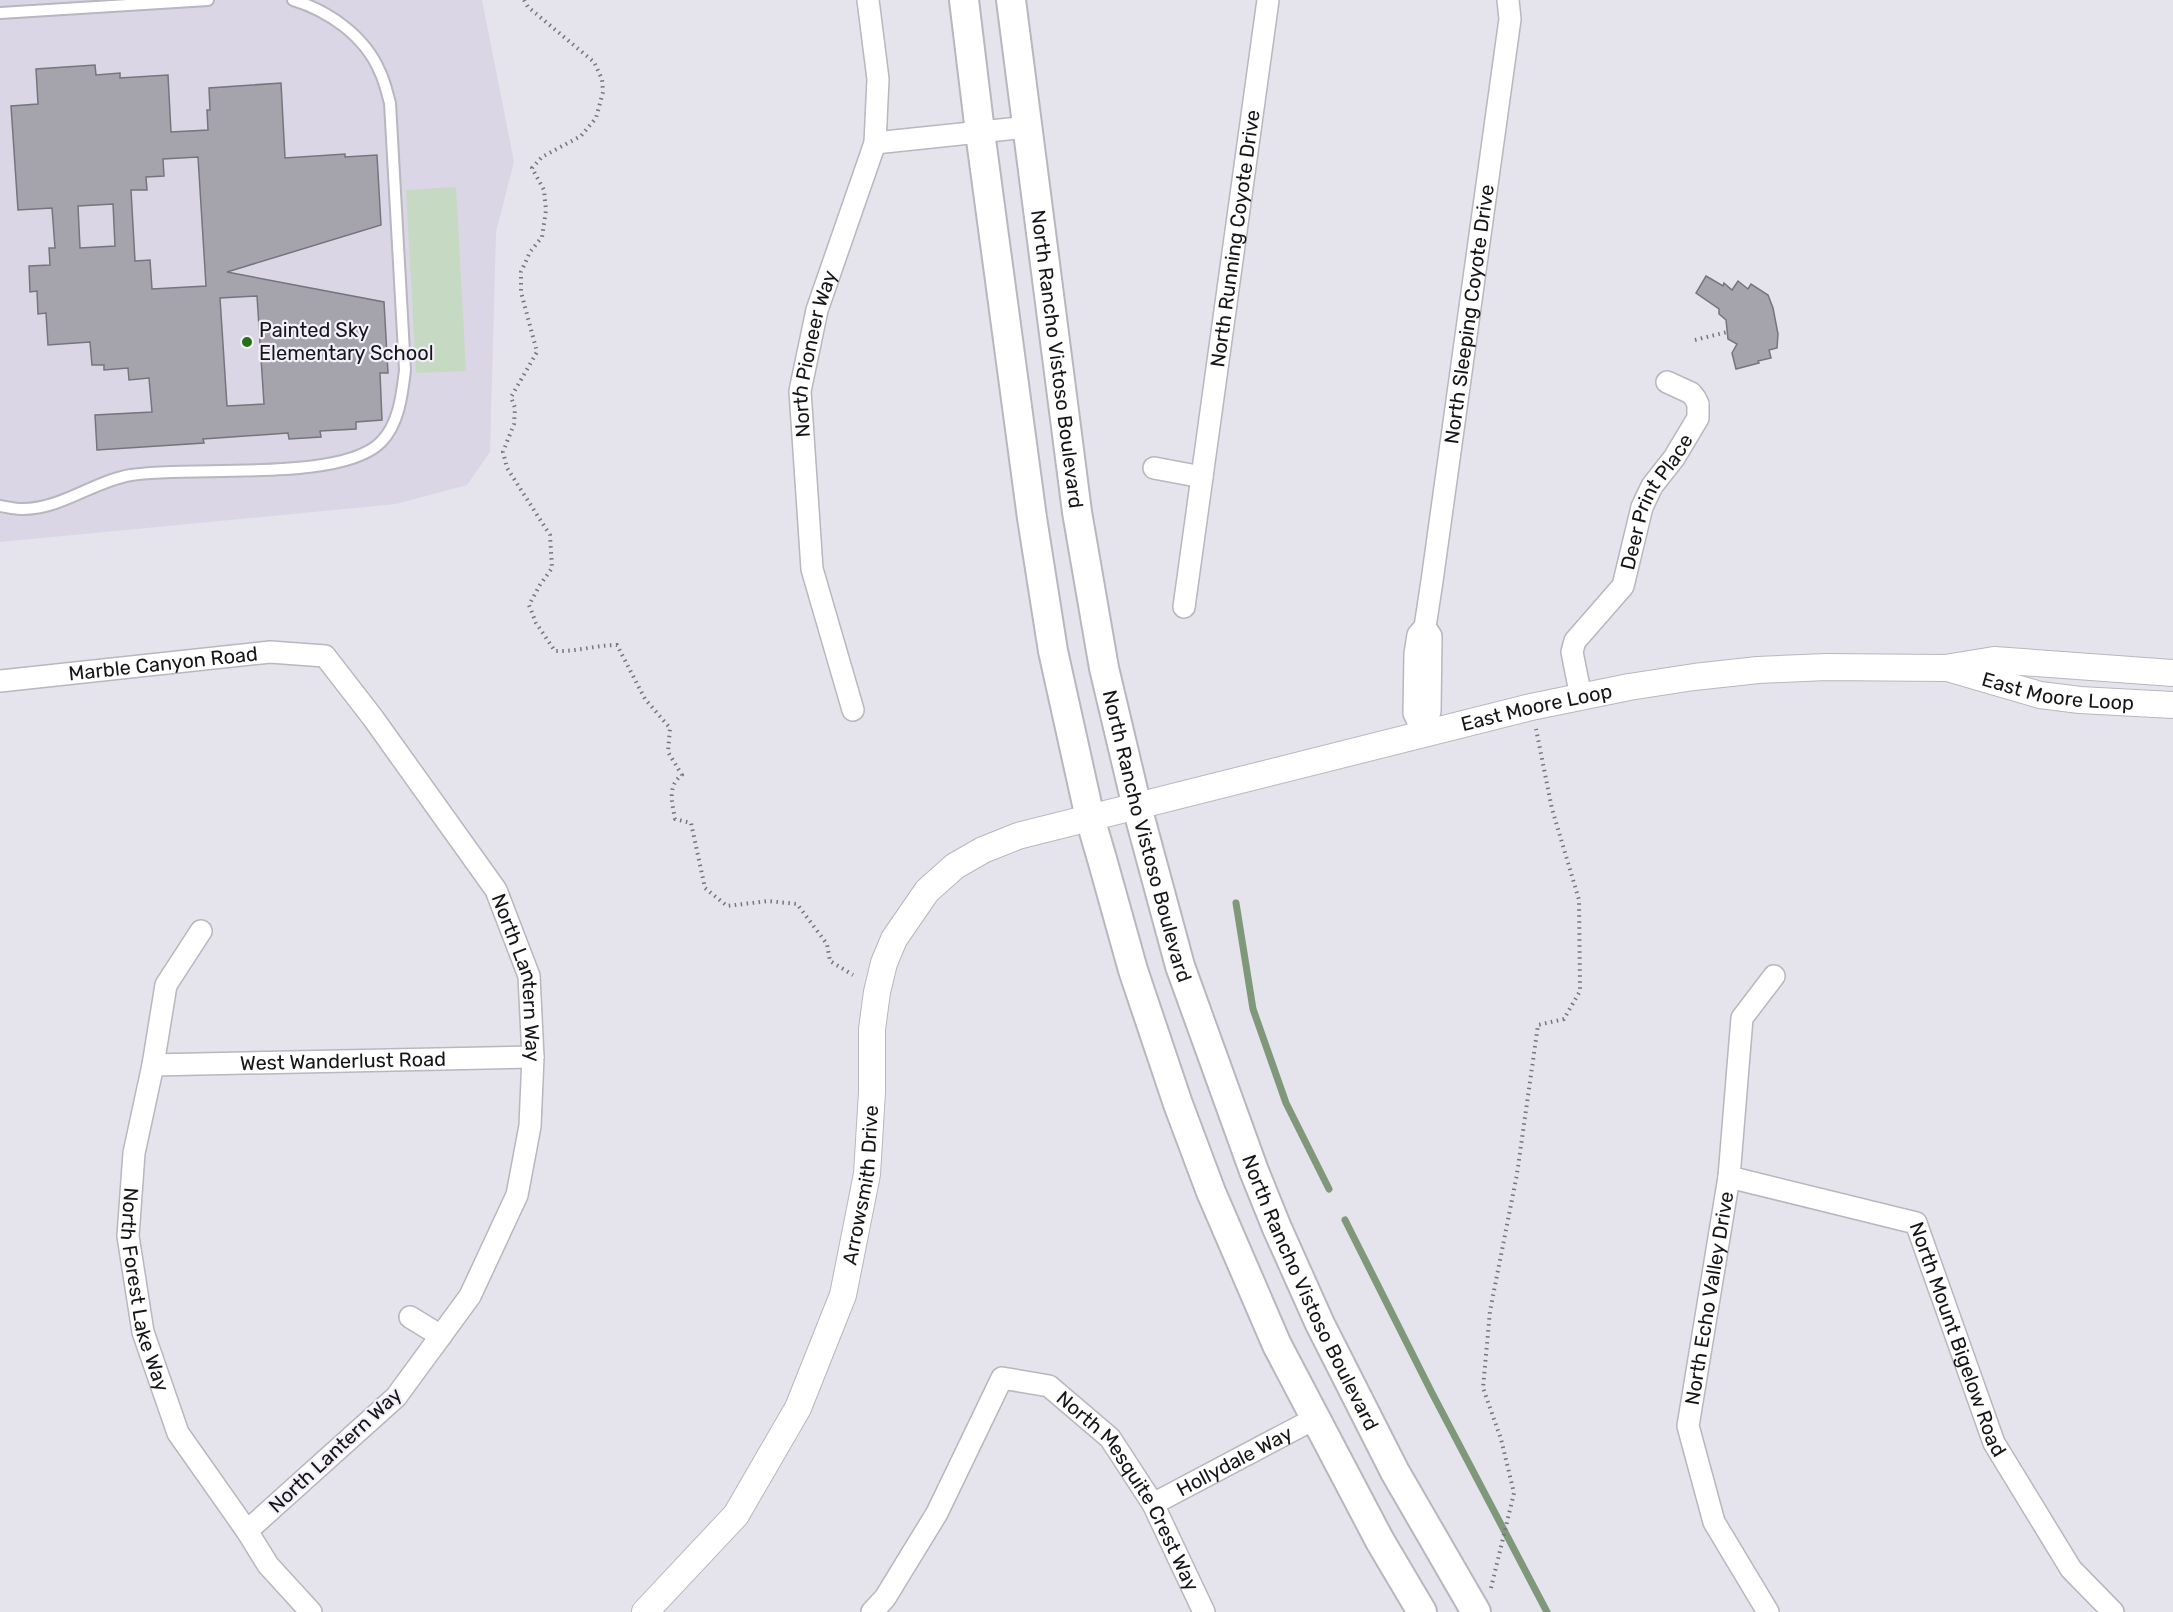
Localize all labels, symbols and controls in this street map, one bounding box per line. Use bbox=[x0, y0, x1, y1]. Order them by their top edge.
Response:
street label: North Running Coyote Drive bbox=[1205, 108, 1265, 369]
street label: North Sleeping Coyote Drive bbox=[1439, 183, 1499, 446]
street label: North Rancho Vistoso Boulevard bbox=[1026, 208, 1088, 510]
street label: North Pioneer Way bbox=[787, 267, 842, 438]
place label: Painted Sky Elementary School bbox=[259, 318, 434, 365]
marker: Painted Sky Elementary School bbox=[240, 335, 254, 349]
street label: Deer Print Place bbox=[1615, 429, 1698, 572]
street label: Marble Canyon Road bbox=[67, 641, 259, 686]
street label: East Moore Loop bbox=[1979, 667, 2135, 715]
street label: East Moore Loop bbox=[1458, 679, 1614, 736]
street label: North Rancho Vistoso Boulevard bbox=[1098, 688, 1197, 985]
street label: North Lantern Way bbox=[487, 890, 545, 1062]
street label: West Wanderlust Road bbox=[240, 1047, 446, 1075]
street label: Arrowsmith Drive bbox=[837, 1104, 883, 1267]
street label: North Rancho Vistoso Boulevard bbox=[1237, 1151, 1384, 1434]
street label: North Forest Lake Way bbox=[116, 1187, 175, 1395]
street label: North Echo Valley Drive bbox=[1680, 1190, 1738, 1407]
street label: North Mount Bigelow Road bbox=[1905, 1219, 2011, 1461]
street label: North Lantern Way bbox=[264, 1382, 406, 1518]
street label: North Mesquite Crest Way bbox=[1052, 1386, 1204, 1595]
street label: Hollydale Way bbox=[1172, 1421, 1296, 1501]

